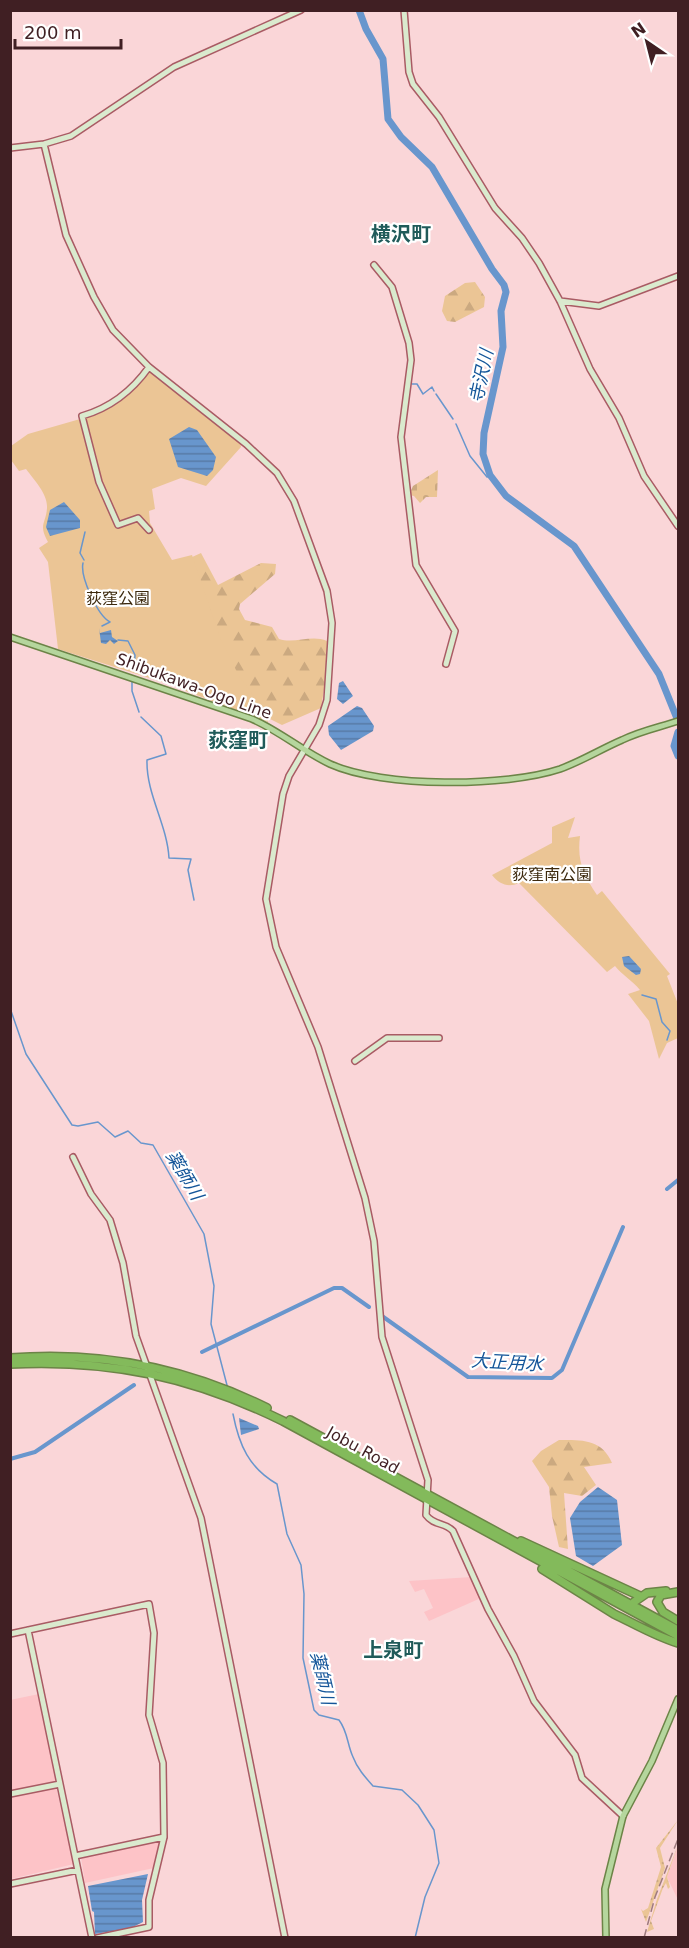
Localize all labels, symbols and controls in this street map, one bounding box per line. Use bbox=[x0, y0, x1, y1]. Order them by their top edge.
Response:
scale bar bbox=[15, 12, 122, 50]
north arrow bbox=[617, 12, 677, 72]
text: N bbox=[628, 19, 650, 42]
text: 200 m bbox=[24, 22, 82, 43]
district label: 横沢町 bbox=[371, 222, 431, 246]
water label: 寺沢川 bbox=[465, 345, 497, 405]
park label: 荻窪公園 bbox=[86, 589, 150, 608]
street label: Shibukawa-Ogo Line bbox=[114, 649, 274, 723]
district label: 荻窪町 bbox=[208, 728, 268, 752]
park label: 荻窪南公園 bbox=[512, 865, 592, 884]
water label: 薬師川 bbox=[162, 1146, 209, 1205]
water label: 大正用水 bbox=[470, 1350, 545, 1374]
street label: Jobu Road bbox=[323, 1422, 403, 1478]
district label: 上泉町 bbox=[363, 1638, 423, 1662]
water label: 薬師川 bbox=[307, 1649, 340, 1709]

